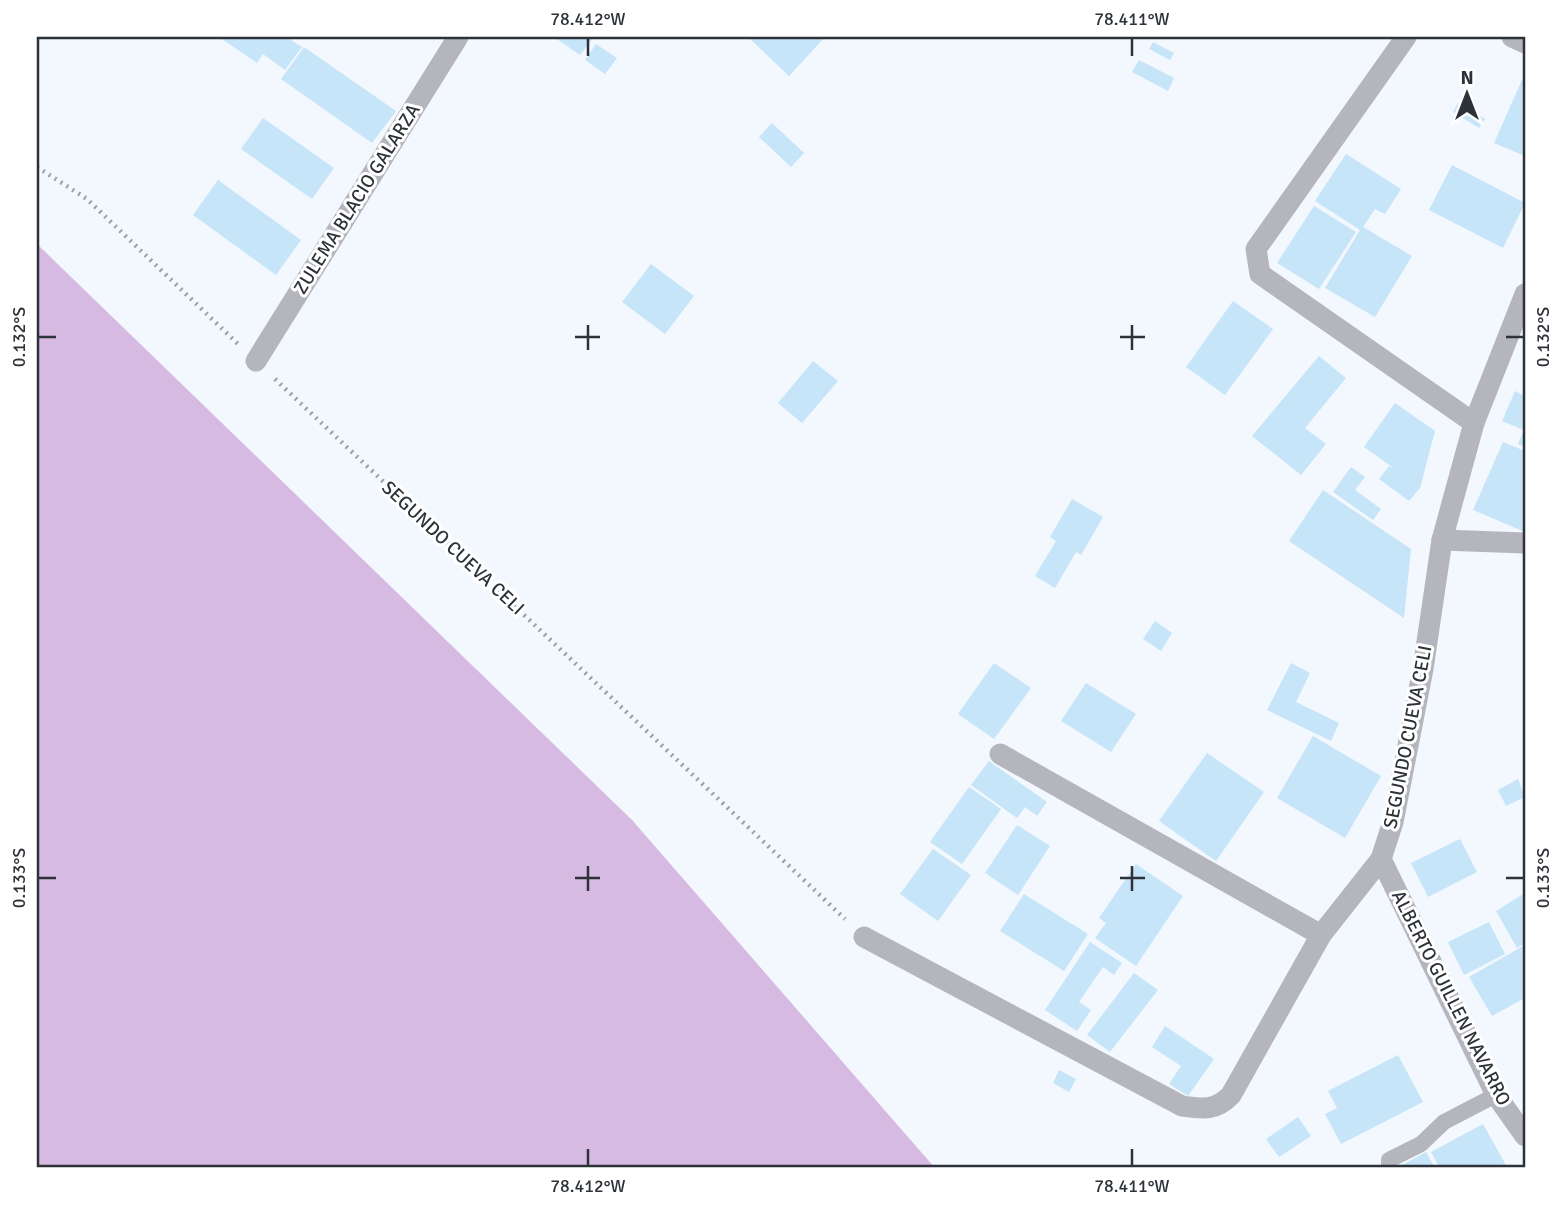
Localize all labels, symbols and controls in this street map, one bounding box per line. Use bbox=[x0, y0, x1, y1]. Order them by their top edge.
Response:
text: 78.412°W bbox=[550, 8, 626, 30]
text: 78.411°W bbox=[1094, 8, 1170, 30]
north arrow bbox=[1432, 60, 1502, 130]
text: N bbox=[1460, 66, 1474, 90]
street label: ZULEMA BLACIO GALARZA bbox=[288, 99, 426, 299]
text: 0.132°S bbox=[8, 307, 30, 367]
text: 0.132°S bbox=[1532, 307, 1554, 367]
street label: SEGUNDO CUEVA CELI bbox=[377, 476, 529, 620]
street label: SEGUNDO CUEVA CELI bbox=[1378, 643, 1438, 831]
text: 0.133°S bbox=[8, 848, 30, 908]
text: 0.133°S bbox=[1532, 848, 1554, 908]
street label: ALBERTO GUILLEN NAVARRO bbox=[1386, 886, 1516, 1110]
text: 78.412°W bbox=[550, 1175, 626, 1197]
text: 78.411°W bbox=[1094, 1175, 1170, 1197]

